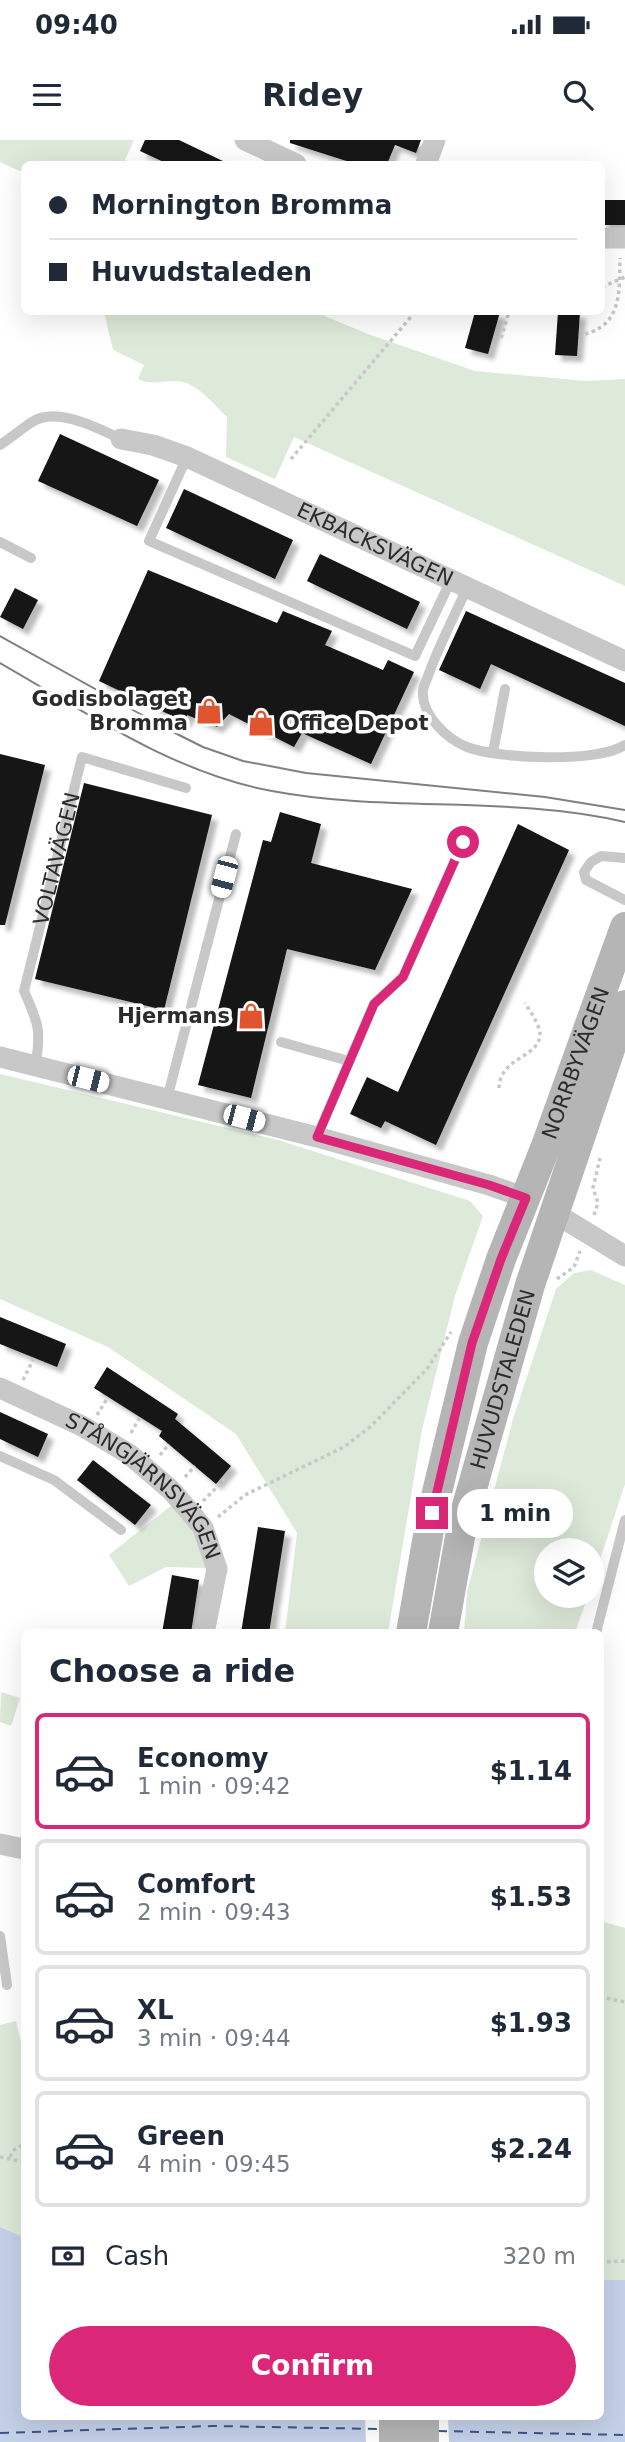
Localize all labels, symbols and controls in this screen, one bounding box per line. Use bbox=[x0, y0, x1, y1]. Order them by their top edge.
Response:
text: 09:40 bbox=[35, 10, 118, 40]
icon: menu bbox=[28, 76, 66, 114]
text: Ridey bbox=[262, 76, 363, 114]
icon: search bbox=[559, 76, 597, 114]
text: Mornington Bromma bbox=[91, 190, 392, 220]
text: Huvudstaleden bbox=[91, 257, 312, 287]
street label: EKBACKSVÄGEN bbox=[293, 498, 457, 591]
place label: Godisbolaget Bromma bbox=[31, 687, 188, 735]
shop icon: Godisbolaget Bromma bbox=[194, 696, 224, 726]
shop icon: Office Depot bbox=[246, 708, 276, 738]
place label: Office Depot bbox=[282, 711, 428, 735]
street label: VOLTAVÄGEN bbox=[29, 790, 85, 928]
route start bbox=[447, 826, 479, 858]
car bbox=[209, 854, 240, 900]
street label: NORRBYVÄGEN bbox=[537, 984, 614, 1142]
shop icon: Hjermans bbox=[236, 1001, 266, 1031]
place label: Hjermans bbox=[117, 1004, 230, 1028]
car bbox=[66, 1064, 111, 1094]
car bbox=[221, 1102, 268, 1134]
street label: HUVUDSTALEDEN bbox=[466, 1287, 540, 1472]
street label: STÅNGJÄRNSVÄGEN bbox=[62, 1408, 225, 1562]
callout: 1 min bbox=[457, 1488, 572, 1538]
route end bbox=[416, 1497, 448, 1529]
text: 1 min bbox=[479, 1500, 551, 1526]
map controls bbox=[534, 1538, 604, 1608]
button: layers bbox=[534, 1538, 604, 1608]
text: Choose a ride bbox=[49, 1652, 295, 1690]
icon: car bbox=[53, 1740, 116, 1803]
text: Economy bbox=[137, 1743, 268, 1773]
text: $1.14 bbox=[490, 1756, 572, 1786]
text: 1 min · 09:42 bbox=[137, 1773, 291, 1799]
icon: car bbox=[53, 1866, 116, 1929]
text: Comfort bbox=[137, 1869, 255, 1899]
text: $1.53 bbox=[490, 1882, 572, 1912]
text: 2 min · 09:43 bbox=[137, 1899, 291, 1925]
icon: car bbox=[53, 1992, 116, 2055]
text: XL bbox=[137, 1995, 174, 2025]
text: $1.93 bbox=[490, 2008, 572, 2038]
text: 3 min · 09:44 bbox=[137, 2025, 291, 2051]
icon: car bbox=[53, 2118, 116, 2181]
text: Green bbox=[137, 2121, 225, 2151]
text: $2.24 bbox=[490, 2134, 572, 2164]
text: 4 min · 09:45 bbox=[137, 2151, 291, 2177]
icon: cash bbox=[49, 2237, 87, 2275]
text: Cash bbox=[105, 2241, 169, 2271]
text: 320 m bbox=[502, 2243, 576, 2269]
button: Confirm bbox=[49, 2326, 576, 2406]

